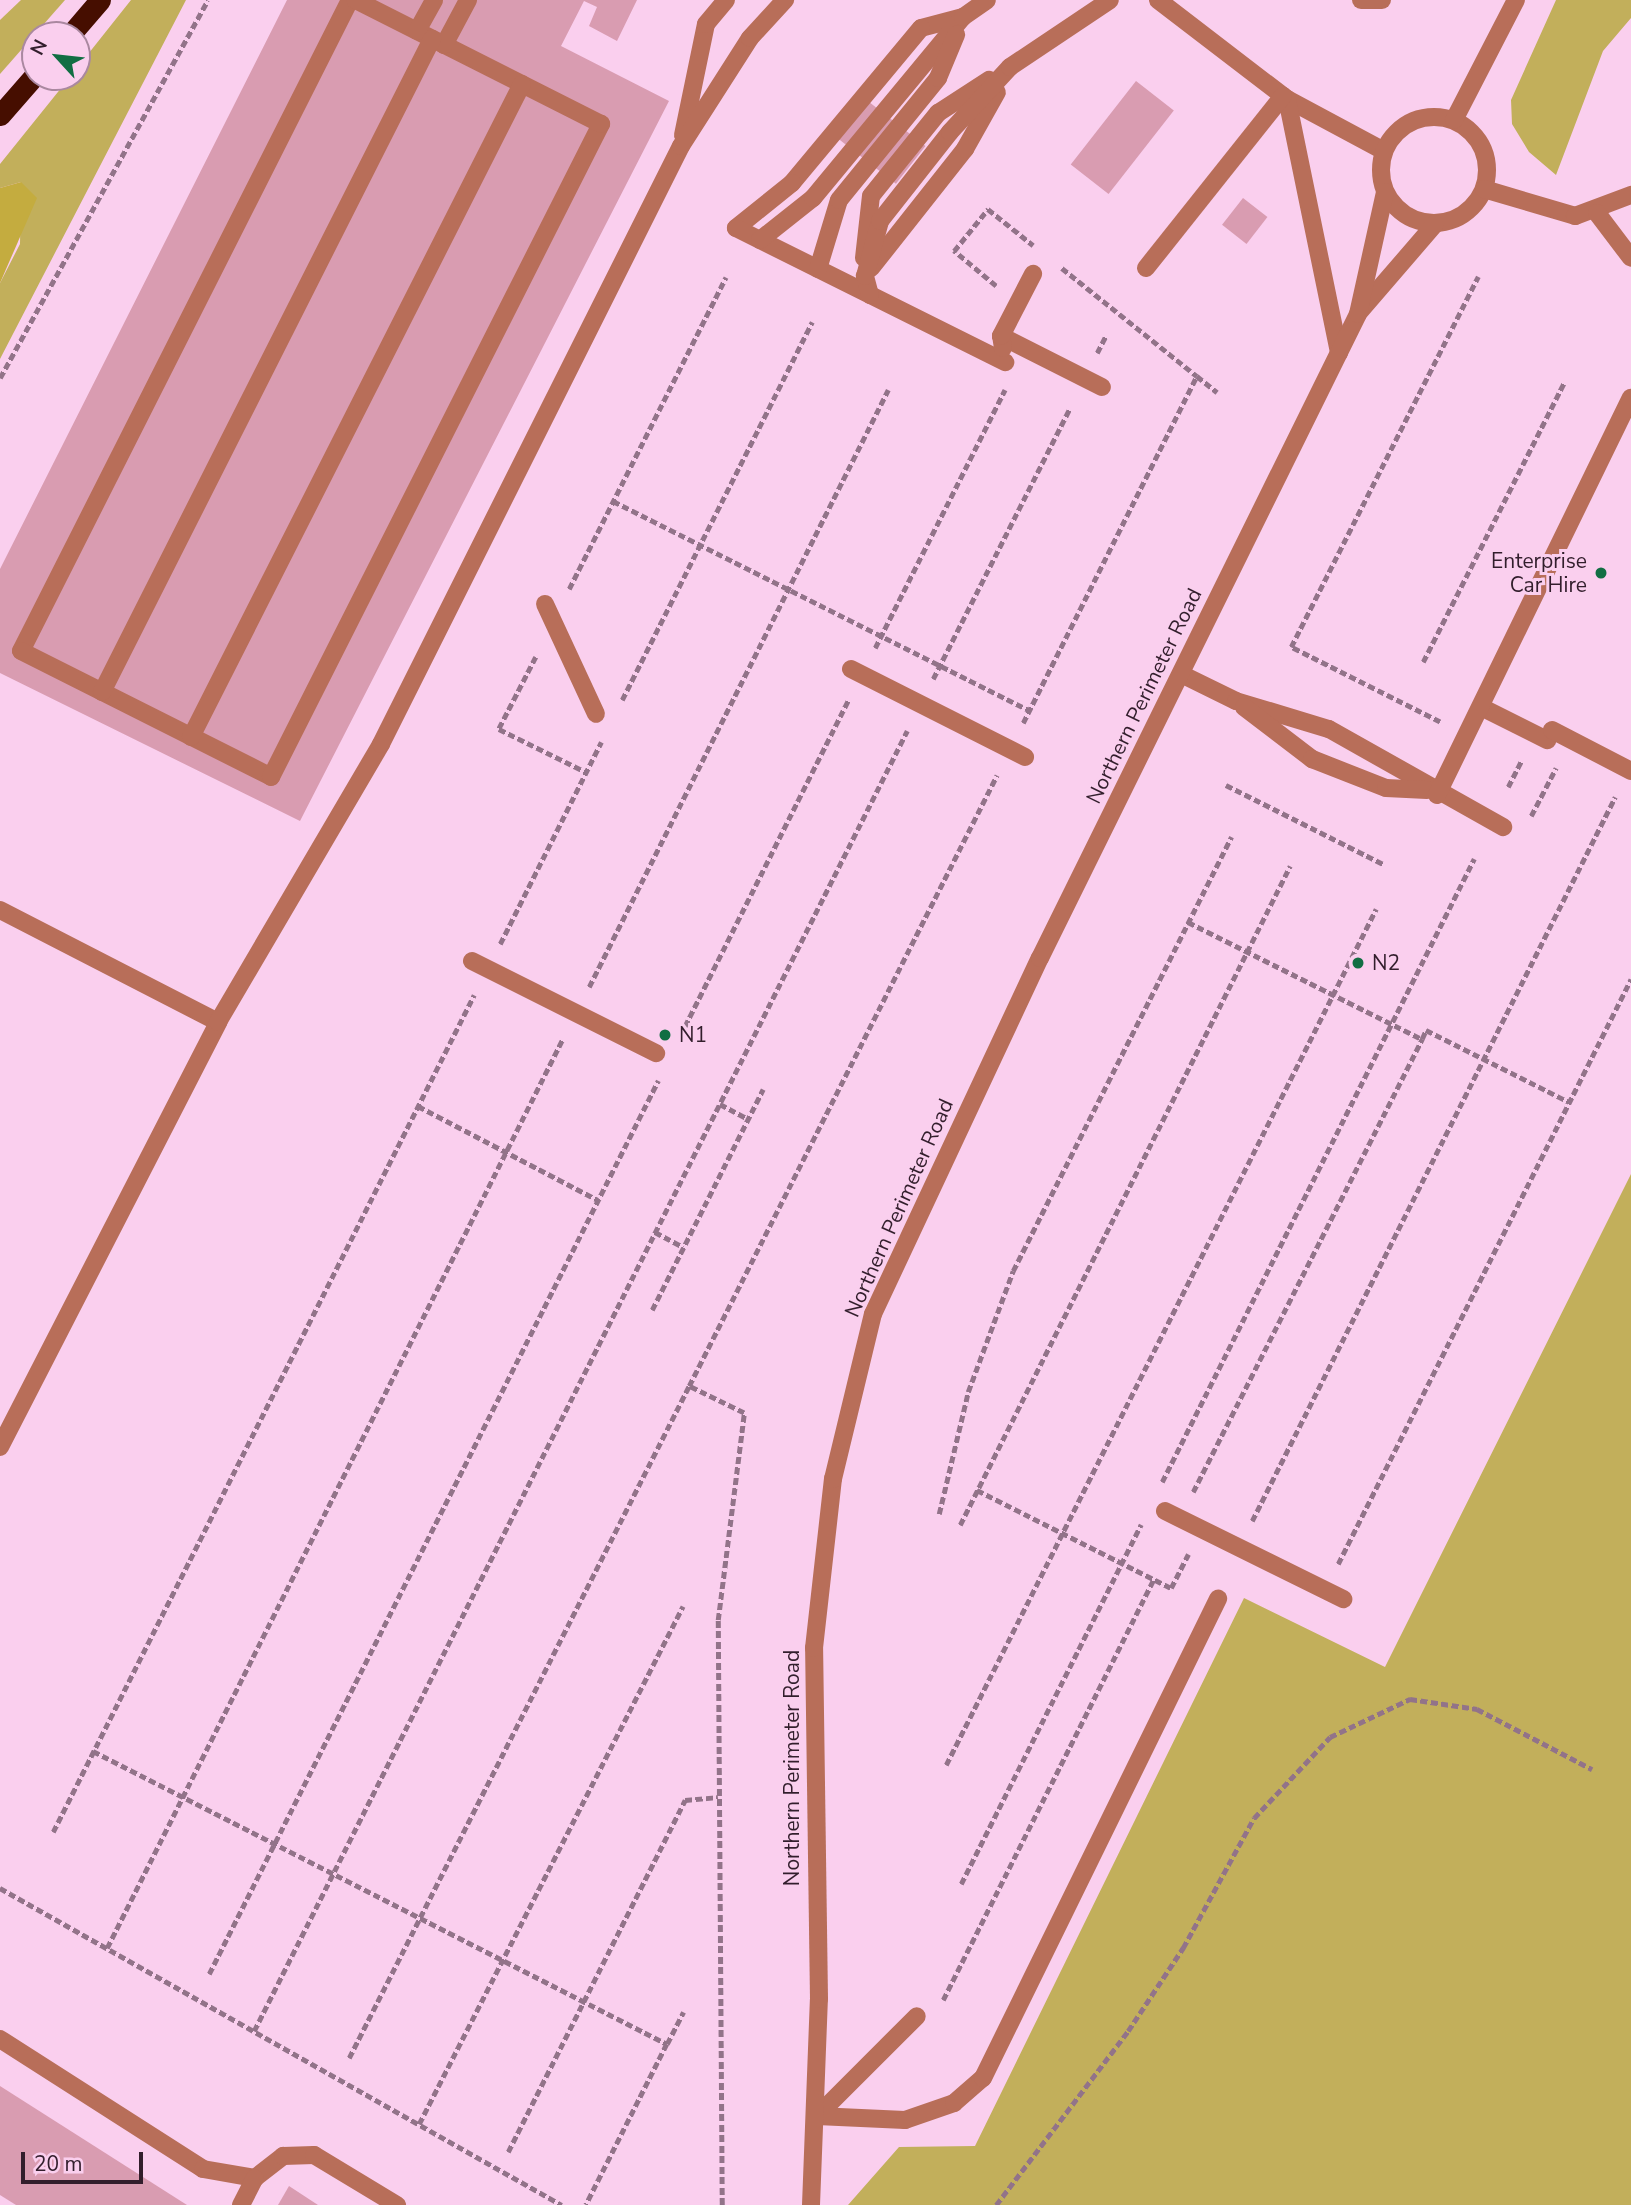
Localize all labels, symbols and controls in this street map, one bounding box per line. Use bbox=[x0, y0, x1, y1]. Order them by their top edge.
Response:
north arrow bbox=[21, 21, 91, 91]
text: N bbox=[24, 35, 54, 60]
place label: Enterprise Car Hire bbox=[1491, 548, 1587, 598]
marker: Enterprise Car Hire bbox=[1593, 565, 1609, 581]
street label: Northern Perimeter Road bbox=[1081, 584, 1207, 808]
place label: N2 bbox=[1372, 950, 1400, 976]
marker: N2 bbox=[1350, 955, 1366, 971]
place label: N1 bbox=[679, 1022, 707, 1048]
marker: N1 bbox=[657, 1027, 673, 1043]
street label: Northern Perimeter Road bbox=[839, 1095, 959, 1321]
street label: Northern Perimeter Road bbox=[779, 1650, 805, 1886]
scale bar bbox=[24, 2138, 147, 2182]
text: 20 m bbox=[34, 2150, 83, 2178]

